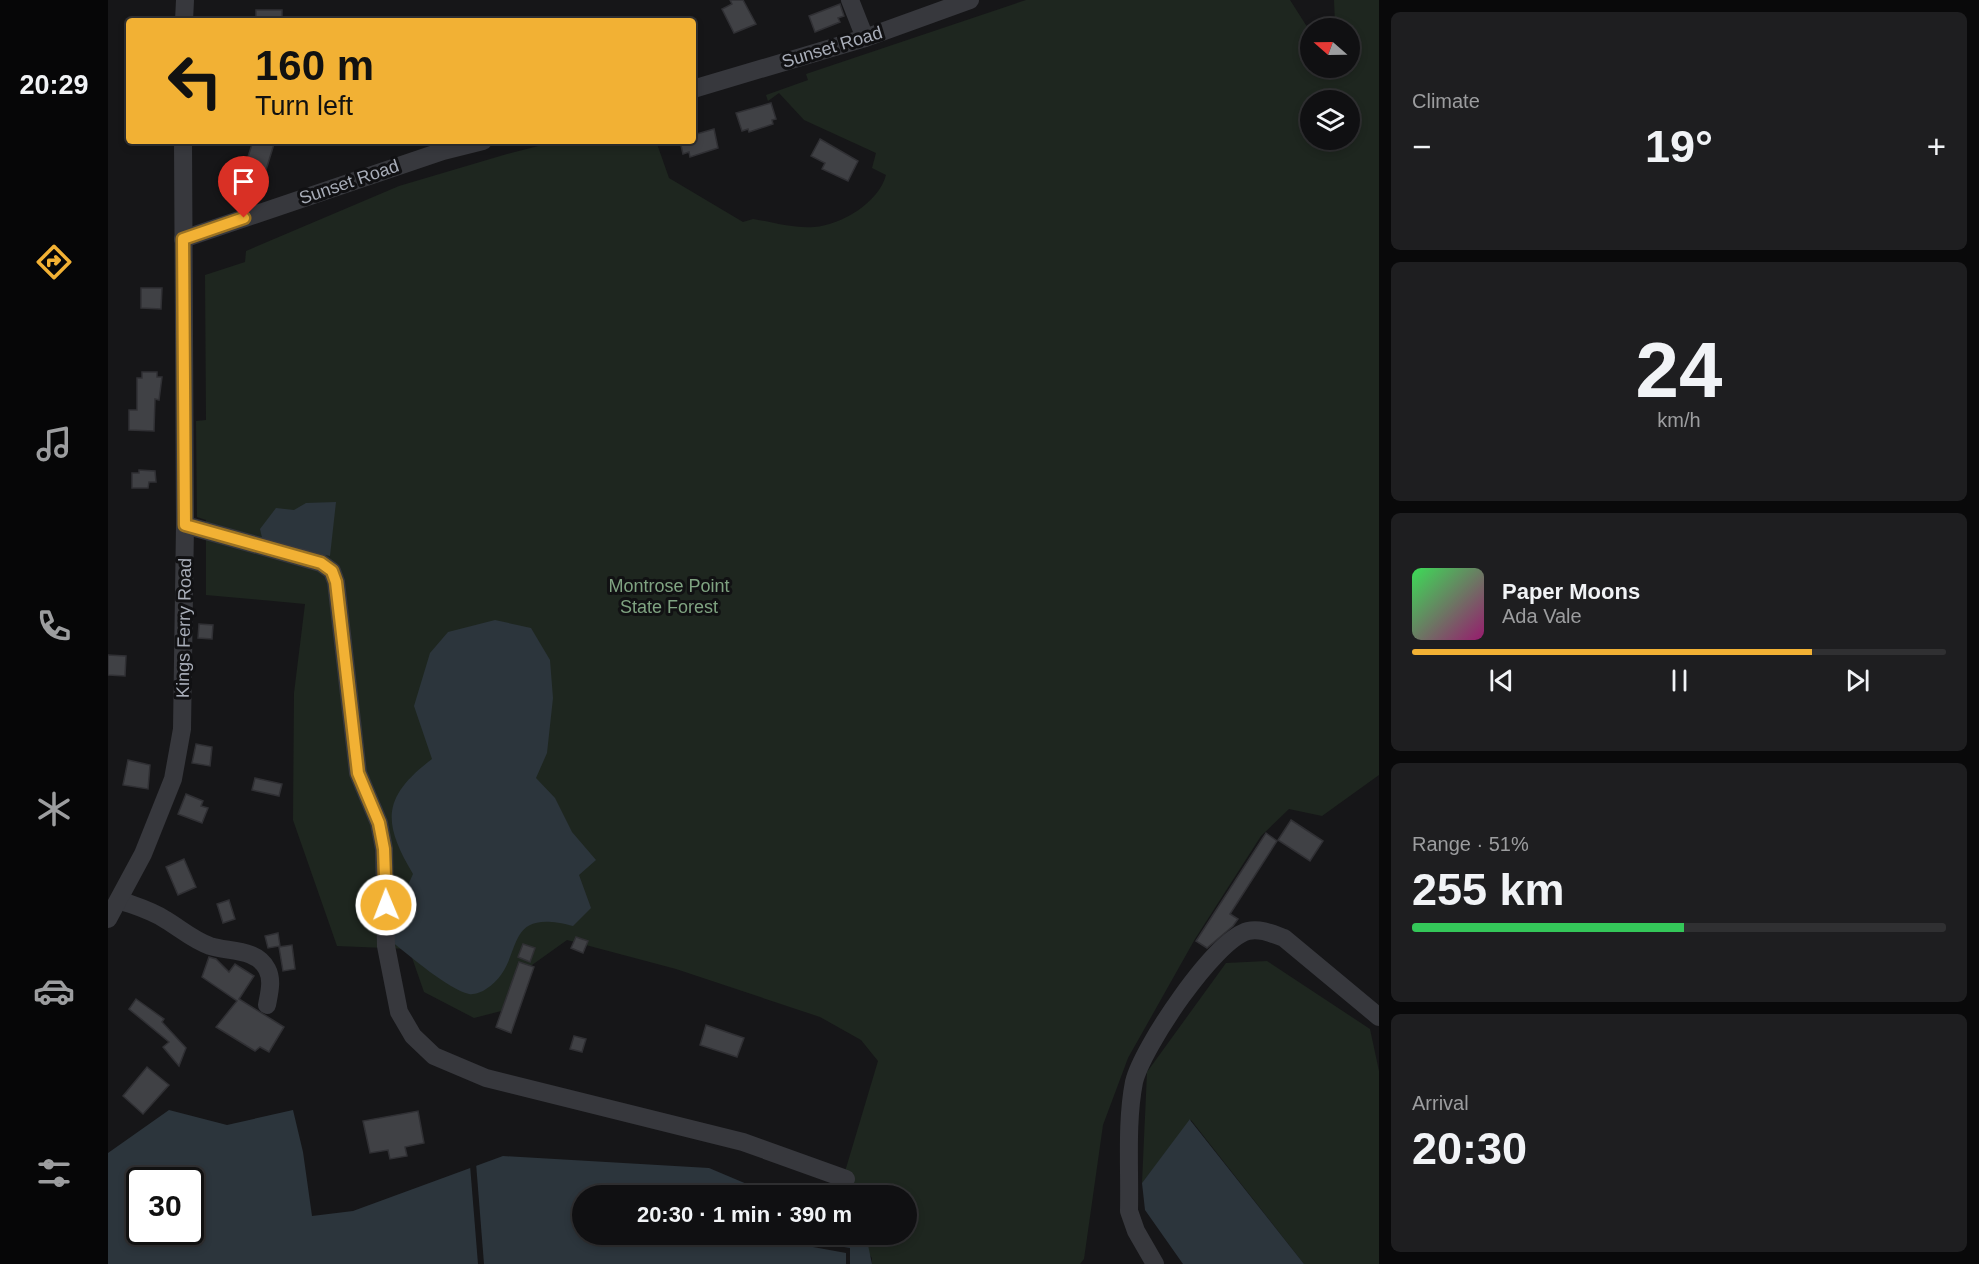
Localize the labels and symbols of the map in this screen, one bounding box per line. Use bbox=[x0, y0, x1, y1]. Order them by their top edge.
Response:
north arrow bbox=[1300, 18, 1360, 78]
street label: Sunset Road bbox=[779, 22, 885, 72]
pin bbox=[218, 156, 269, 218]
street label: Sunset Road bbox=[297, 156, 401, 208]
street label: Kings Ferry Road bbox=[173, 558, 195, 698]
park label: Montrose Point State Forest bbox=[608, 576, 730, 617]
position arrow bbox=[354, 873, 418, 937]
speed limit sign: 30 bbox=[126, 1167, 204, 1245]

